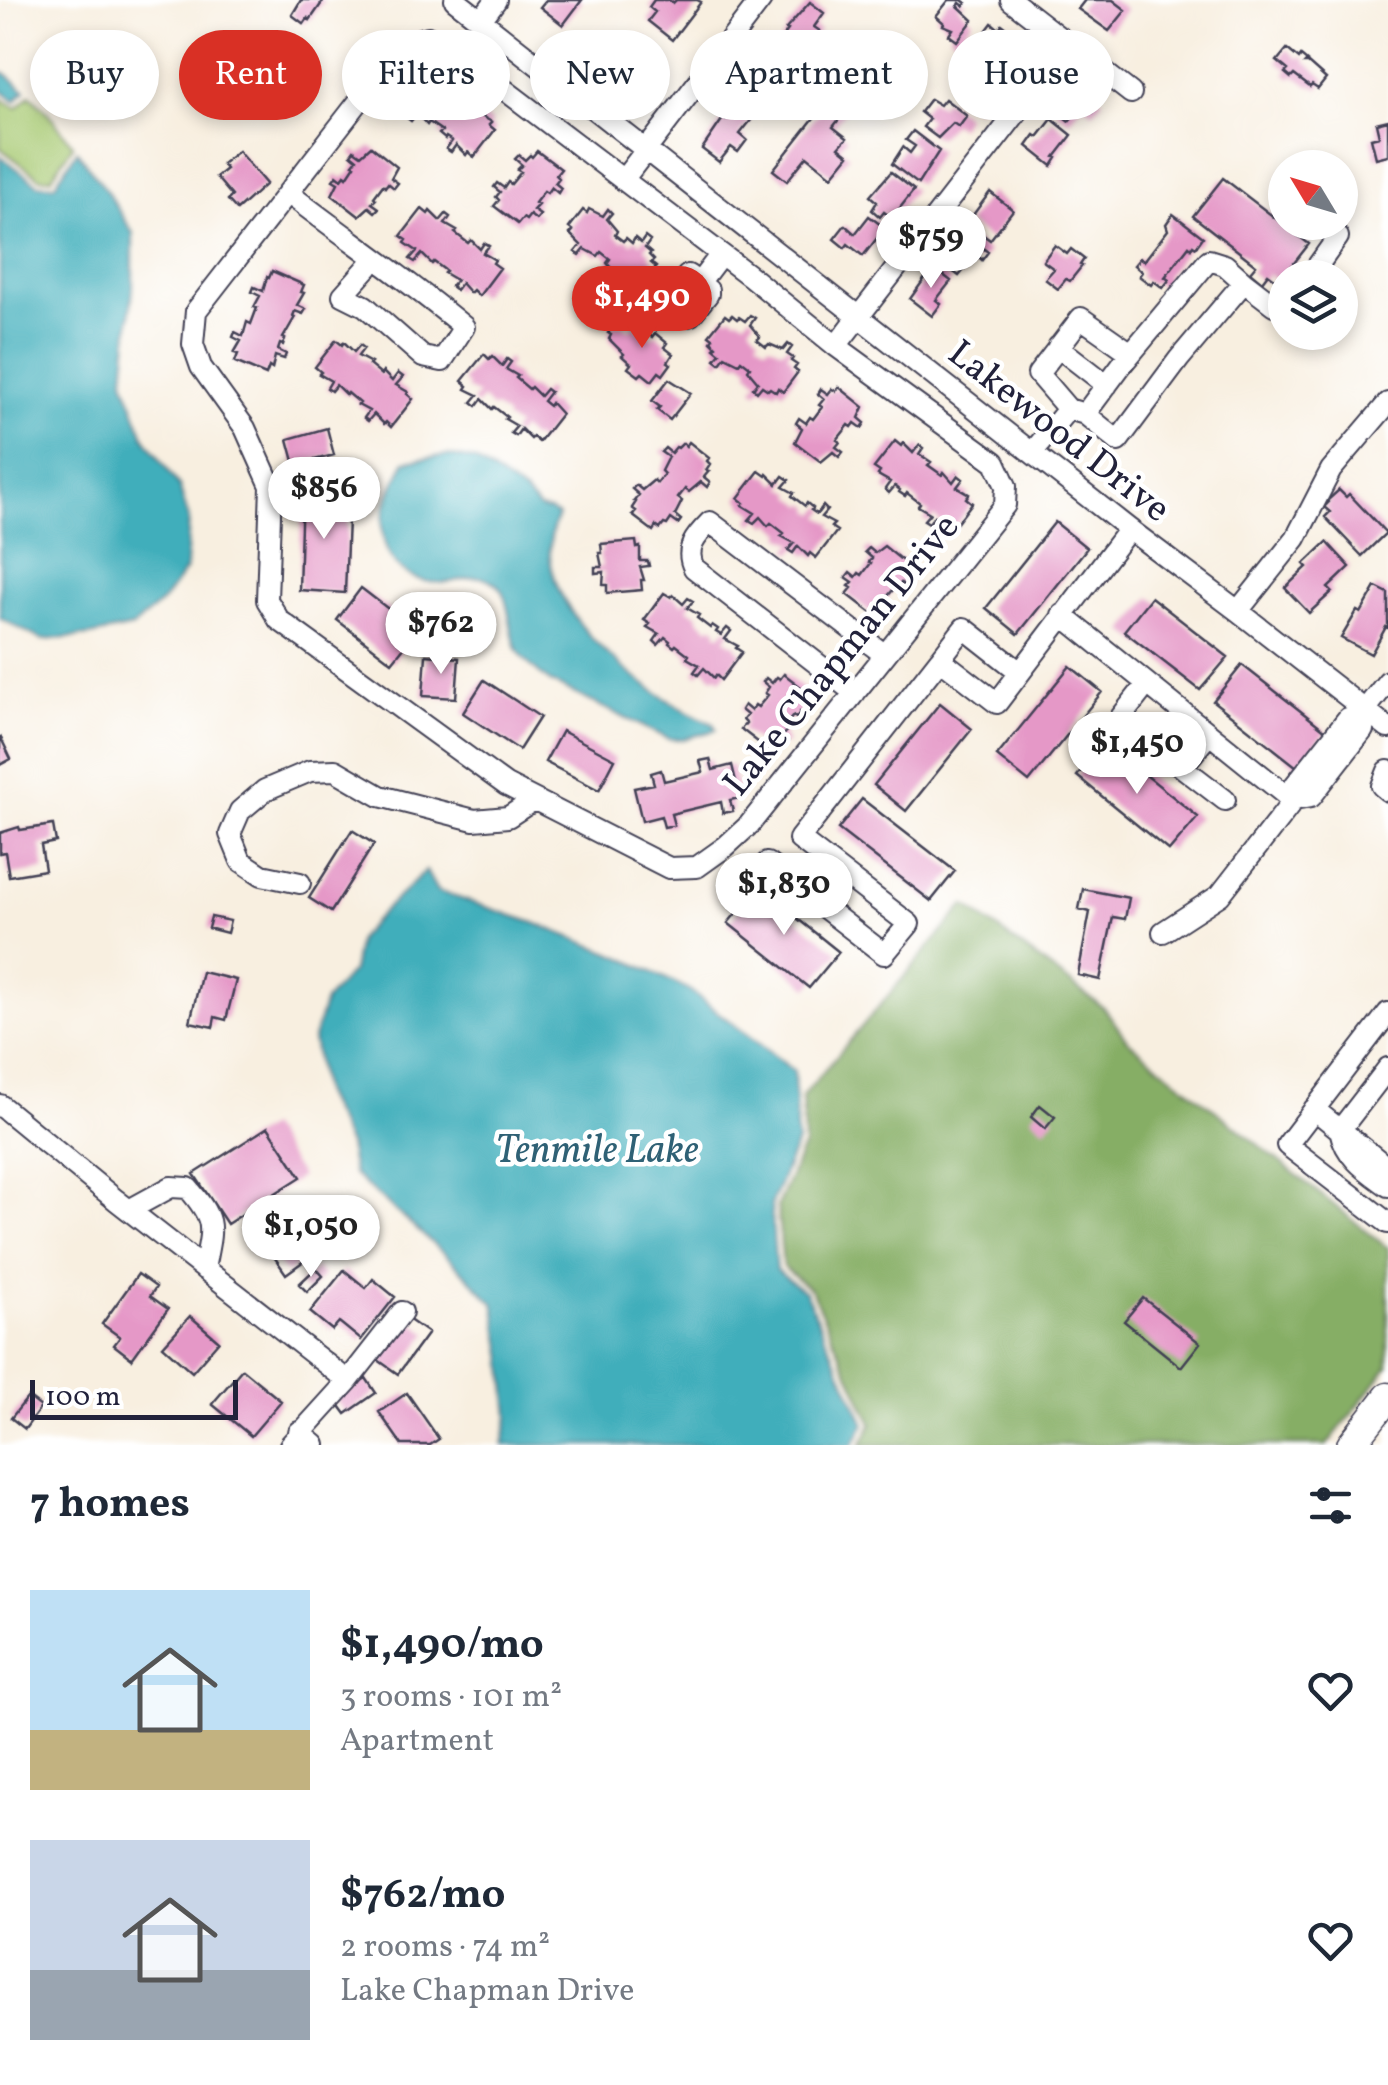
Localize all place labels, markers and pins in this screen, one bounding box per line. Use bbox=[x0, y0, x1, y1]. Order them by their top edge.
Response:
pin: $759 bbox=[872, 206, 990, 291]
pin: $1,490 bbox=[561, 266, 723, 351]
pin: $856 bbox=[265, 457, 383, 542]
pin: $762 bbox=[382, 592, 500, 677]
pin: $1,450 bbox=[1056, 712, 1218, 797]
pin: $1,830 bbox=[703, 853, 865, 938]
pin: $1,050 bbox=[230, 1195, 392, 1280]

